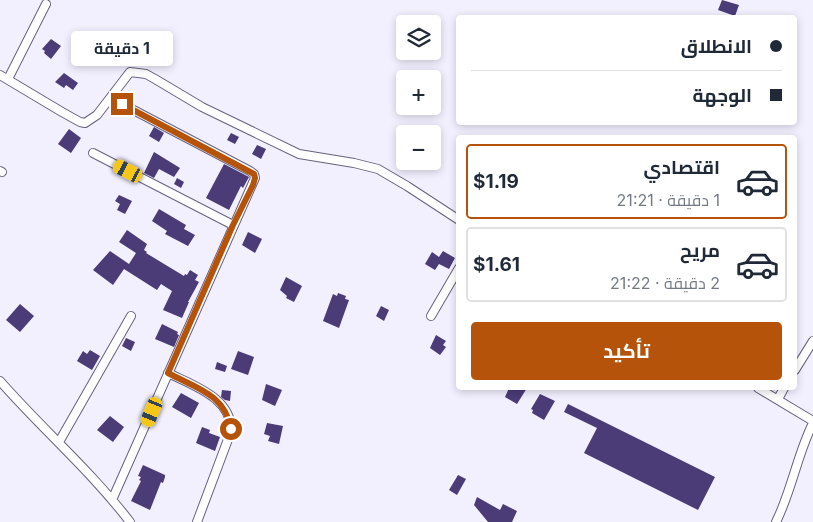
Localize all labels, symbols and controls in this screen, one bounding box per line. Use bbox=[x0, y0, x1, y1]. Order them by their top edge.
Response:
map controls bbox=[396, 15, 441, 170]
button: layers bbox=[396, 15, 441, 60]
callout: 1 دقيقة bbox=[71, 32, 173, 66]
text: الانطلاق bbox=[681, 35, 752, 58]
text: 1 دقيقة bbox=[94, 38, 150, 58]
button: + bbox=[396, 70, 441, 115]
text: الوجهة bbox=[692, 84, 752, 107]
route end bbox=[111, 93, 133, 115]
button: − bbox=[396, 125, 441, 170]
text: اقتصادي bbox=[644, 156, 720, 179]
car bbox=[111, 158, 144, 184]
icon: car bbox=[735, 159, 780, 204]
text: $1.19 bbox=[473, 170, 519, 193]
text: 1 دقيقة · 21:21 bbox=[617, 190, 720, 210]
text: مريح bbox=[680, 239, 720, 262]
icon: car bbox=[735, 242, 780, 287]
text: $1.61 bbox=[473, 253, 520, 276]
text: 2 دقيقة · 21:22 bbox=[610, 273, 720, 293]
button: تأكيد bbox=[471, 322, 782, 380]
car bbox=[139, 395, 164, 429]
route start bbox=[220, 418, 242, 440]

